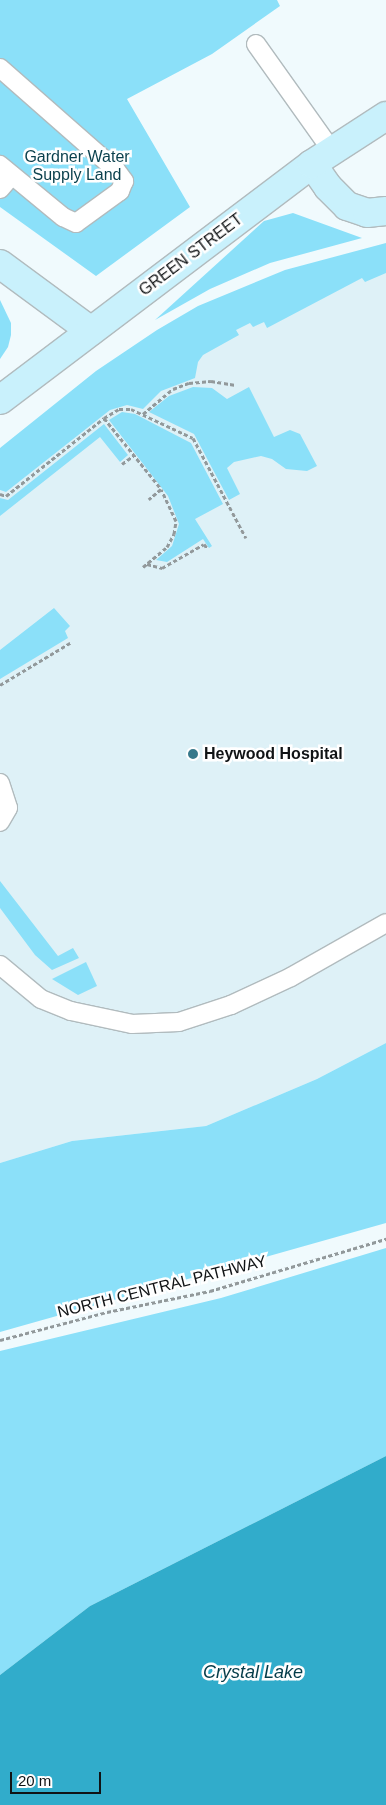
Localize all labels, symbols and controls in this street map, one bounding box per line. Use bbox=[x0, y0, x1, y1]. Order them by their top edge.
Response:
park label: Gardner Water Supply Land bbox=[24, 147, 130, 185]
street label: GREEN STREET bbox=[136, 210, 246, 300]
place label: Heywood Hospital bbox=[204, 744, 343, 764]
marker: Heywood Hospital bbox=[186, 747, 200, 761]
street label: NORTH CENTRAL PATHWAY bbox=[55, 1252, 269, 1322]
water label: Crystal Lake bbox=[203, 1661, 303, 1683]
scale bar bbox=[12, 1762, 104, 1794]
text: 20 m bbox=[18, 1772, 51, 1789]

